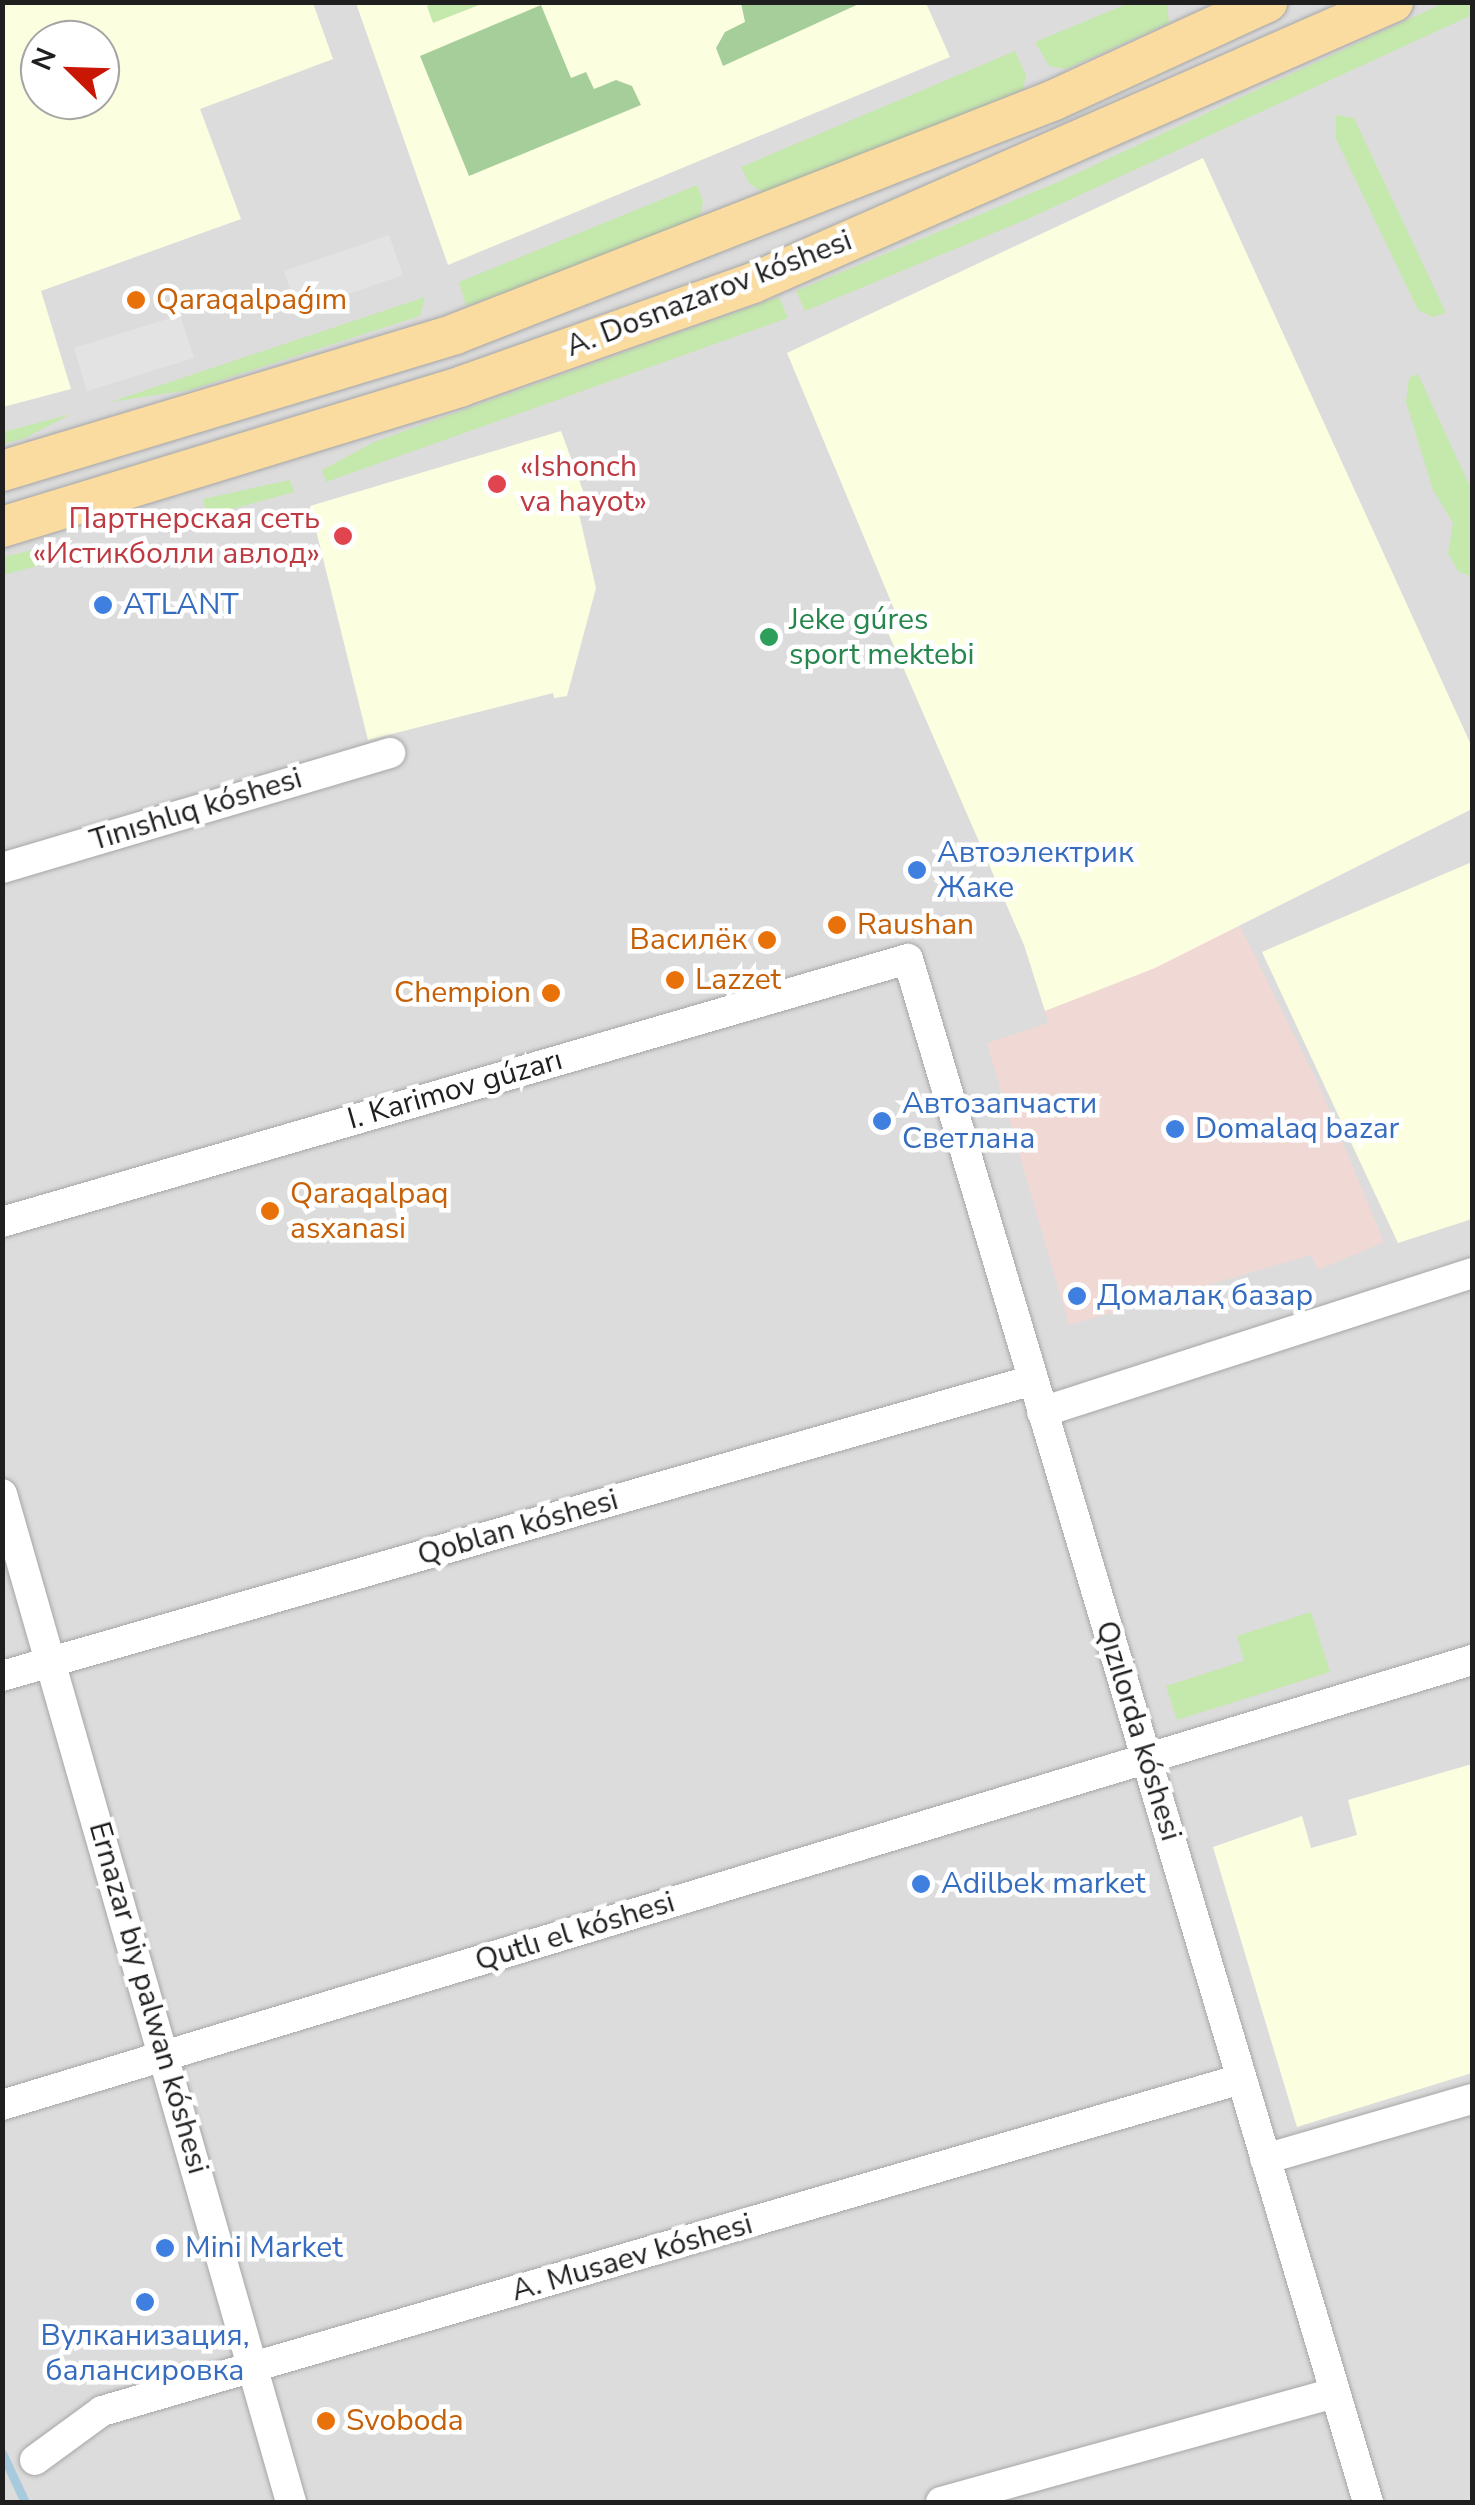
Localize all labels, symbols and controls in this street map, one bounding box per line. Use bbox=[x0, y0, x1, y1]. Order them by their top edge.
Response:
north arrow bbox=[20, 20, 120, 120]
text: N bbox=[23, 42, 66, 76]
street label: A. Dosnazarov kóshesi bbox=[561, 223, 857, 365]
place label: Qaraqalpaǵım bbox=[156, 282, 347, 318]
marker: Qaraqalpaǵım bbox=[125, 289, 147, 311]
place label: «Ishonch va hayot» bbox=[520, 449, 647, 520]
marker: «Ishonch va hayot» bbox=[484, 471, 510, 497]
place label: Партнерская сеть «Истикболли авлод» bbox=[33, 501, 320, 572]
marker: Партнерская сеть «Истикболли авлод» bbox=[330, 523, 356, 549]
place label: ATLANT bbox=[123, 587, 238, 623]
marker: ATLANT bbox=[92, 594, 114, 616]
place label: Jeke gúres sport mektebi bbox=[789, 602, 974, 672]
marker: Jeke gúres sport mektebi bbox=[758, 626, 780, 648]
street label: Tınıshlıq kóshesi bbox=[86, 761, 306, 859]
place label: Автоэлектрик Жаке bbox=[937, 835, 1134, 906]
marker: Автоэлектрик Жаке bbox=[906, 859, 928, 881]
place label: Raushan bbox=[857, 907, 974, 943]
marker: Raushan bbox=[826, 914, 848, 936]
place label: Василёк bbox=[630, 922, 747, 958]
marker: Василёк bbox=[756, 929, 778, 951]
place label: Lazzet bbox=[695, 962, 781, 998]
marker: Lazzet bbox=[664, 969, 686, 991]
place label: Chempion bbox=[394, 975, 531, 1011]
marker: Chempion bbox=[540, 982, 562, 1004]
street label: I. Karimov gúzarı bbox=[344, 1042, 566, 1138]
place label: Автозапчасти Светлана bbox=[902, 1086, 1097, 1156]
marker: Автозапчасти Светлана bbox=[871, 1110, 893, 1132]
place label: Domalaq bazar bbox=[1195, 1111, 1399, 1147]
marker: Domalaq bazar bbox=[1164, 1118, 1186, 1140]
place label: Qaraqalpaq asxanasi bbox=[290, 1176, 449, 1246]
marker: Qaraqalpaq asxanasi bbox=[259, 1200, 281, 1222]
place label: Домалақ базар bbox=[1097, 1278, 1313, 1314]
marker: Домалақ базар bbox=[1066, 1285, 1088, 1307]
street label: Qoblan kóshesi bbox=[414, 1482, 622, 1574]
street label: Qızılorda kóshesi bbox=[1087, 1617, 1189, 1845]
street label: Ernazar biy palwan kóshesi bbox=[80, 1818, 216, 2178]
place label: Adilbek market bbox=[941, 1866, 1146, 1902]
marker: Adilbek market bbox=[910, 1873, 932, 1895]
street label: Qutlı el kóshesi bbox=[471, 1885, 679, 1979]
street label: A. Musaev kóshesi bbox=[507, 2206, 757, 2310]
place label: Mini Market bbox=[185, 2230, 343, 2266]
marker: Mini Market bbox=[154, 2237, 176, 2259]
marker: Вулканизация, балансировка bbox=[134, 2291, 156, 2313]
place label: Вулканизация, балансировка bbox=[41, 2318, 249, 2388]
place label: Svoboda bbox=[346, 2403, 464, 2439]
marker: Svoboda bbox=[315, 2410, 337, 2432]

